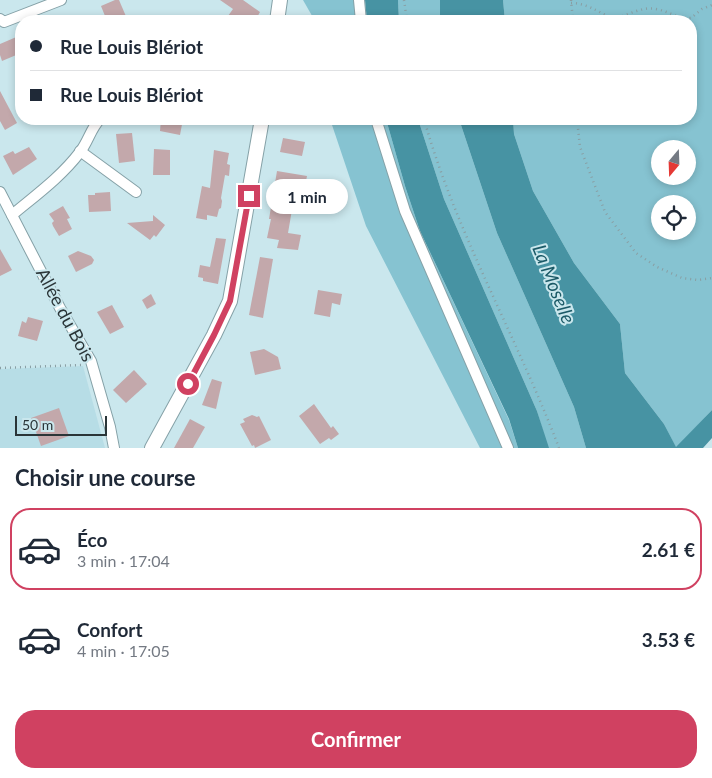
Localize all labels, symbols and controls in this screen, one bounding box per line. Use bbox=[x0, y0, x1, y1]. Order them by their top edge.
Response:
text: Rue Louis Blériot bbox=[60, 35, 203, 58]
text: Rue Louis Blériot bbox=[60, 83, 203, 106]
north arrow bbox=[651, 140, 696, 185]
map controls bbox=[651, 140, 696, 240]
callout: 1 min bbox=[266, 178, 349, 214]
route end bbox=[238, 185, 260, 207]
text: 1 min bbox=[287, 187, 327, 206]
button: locate bbox=[651, 195, 696, 240]
water label: La Moselle bbox=[528, 241, 581, 327]
street label: Allée du Bois bbox=[32, 264, 100, 365]
route start bbox=[177, 373, 199, 395]
scale bar bbox=[15, 413, 108, 436]
text: 50 m bbox=[22, 416, 53, 433]
text: Choisir une course bbox=[15, 464, 196, 491]
icon: car bbox=[17, 527, 62, 572]
text: Éco bbox=[77, 528, 107, 551]
text: 2.61 € bbox=[642, 538, 695, 561]
text: 3 min · 17:04 bbox=[77, 551, 170, 570]
icon: car bbox=[17, 617, 62, 662]
text: Confort bbox=[77, 618, 142, 641]
text: 3.53 € bbox=[642, 628, 695, 651]
text: 4 min · 17:05 bbox=[77, 641, 170, 660]
button: Confirmer bbox=[15, 710, 697, 768]

